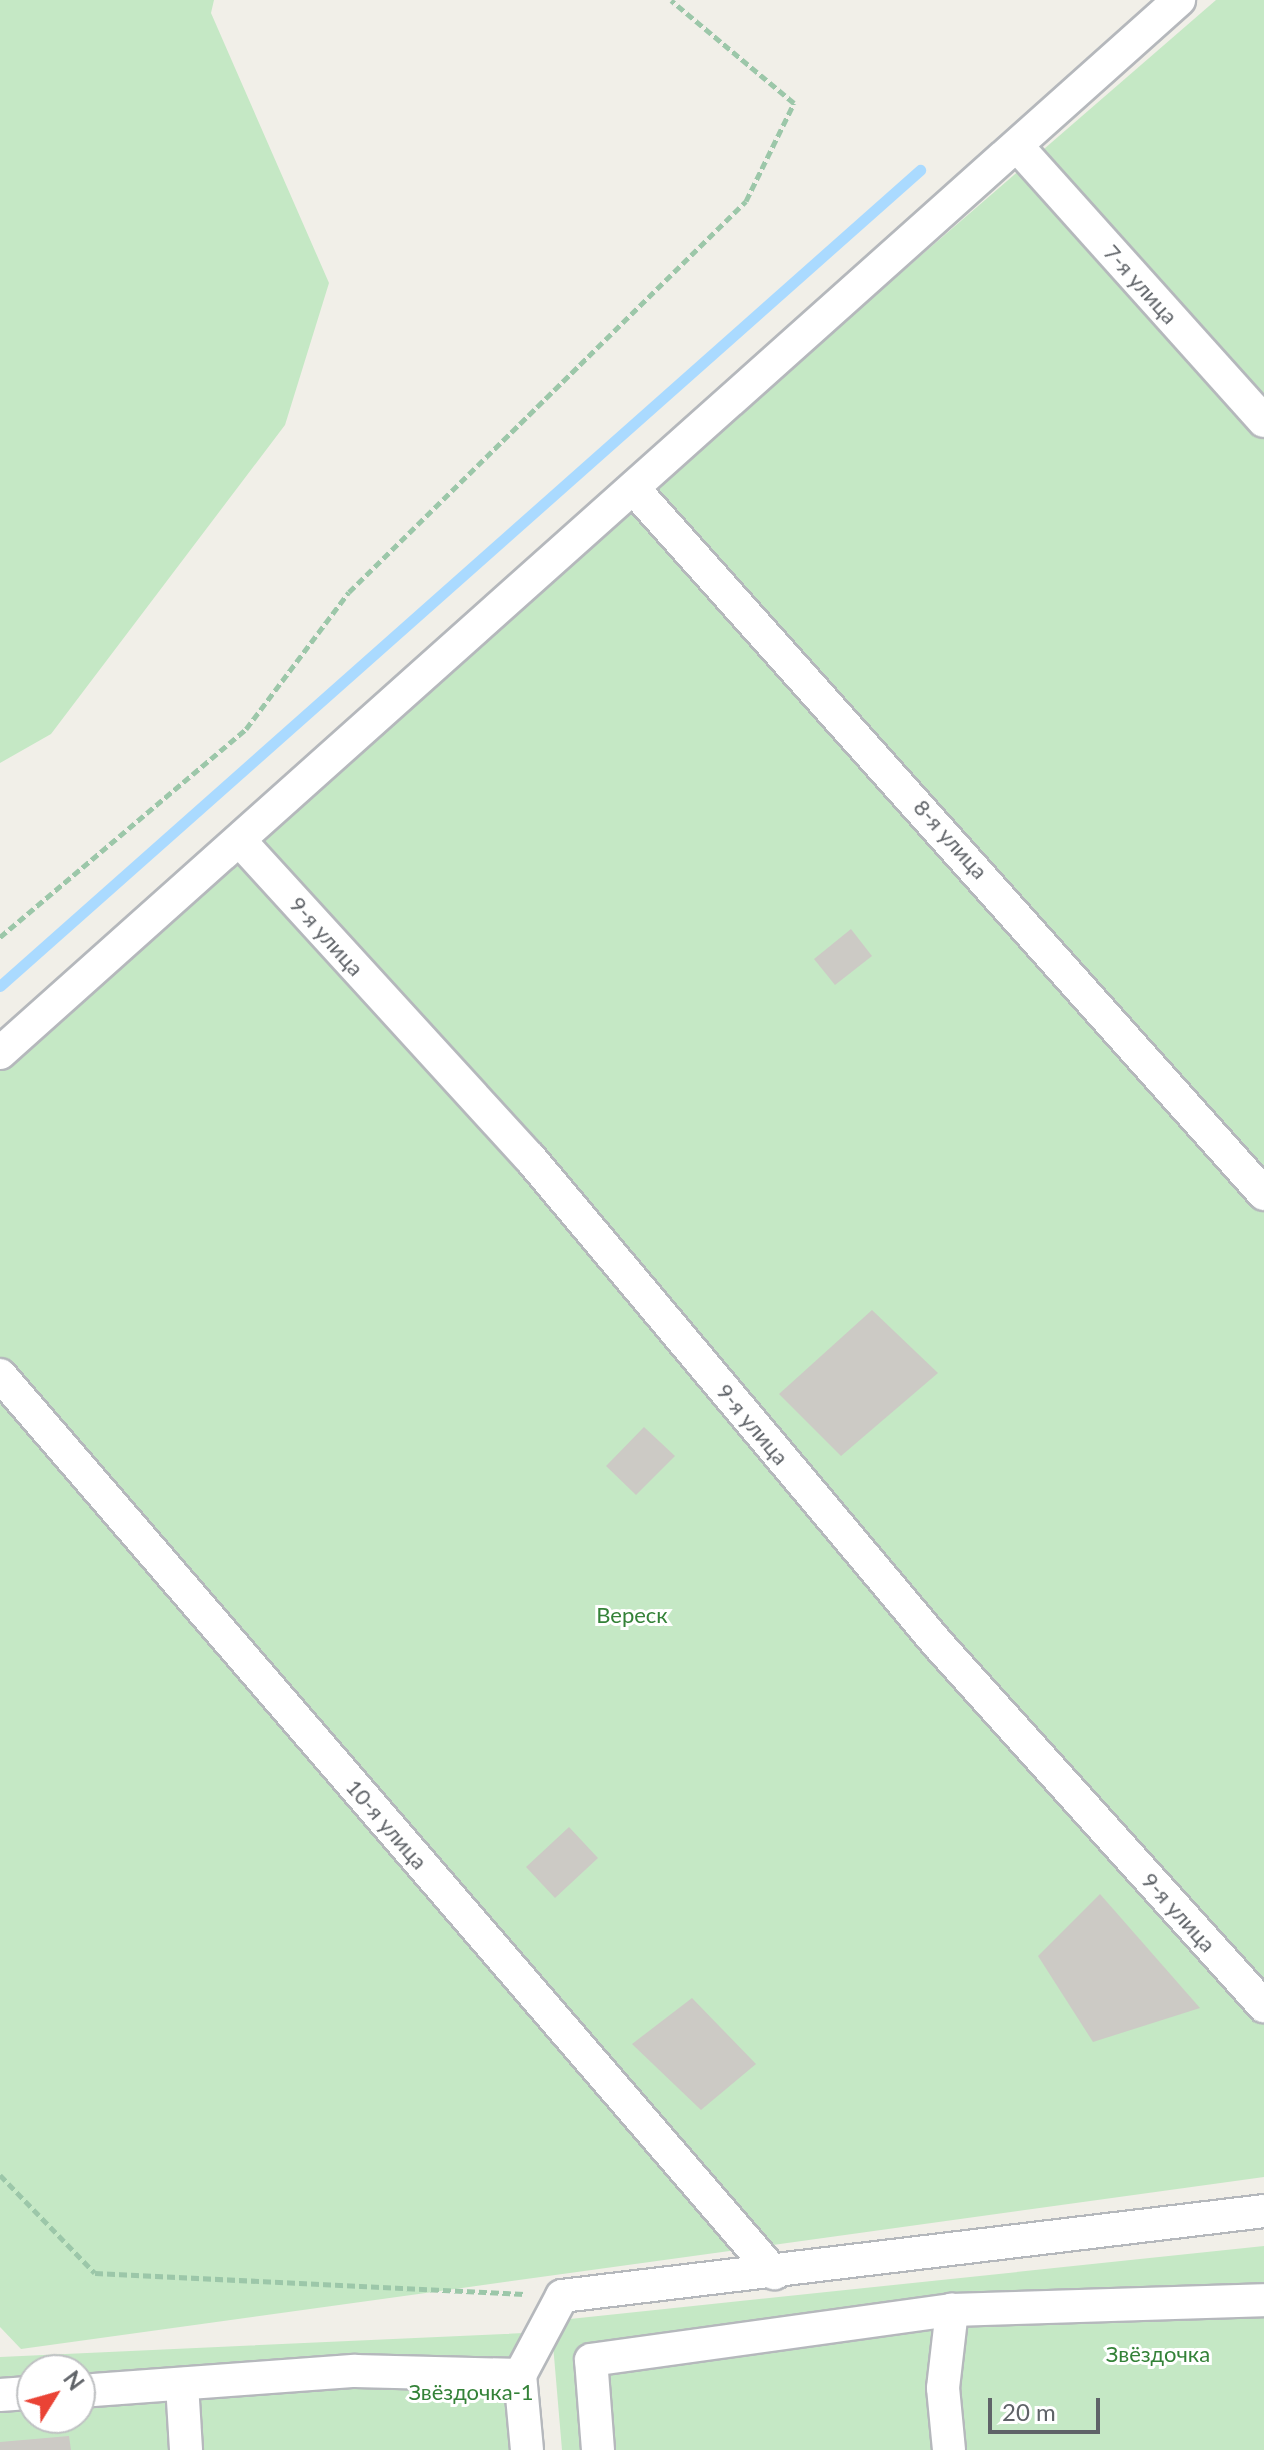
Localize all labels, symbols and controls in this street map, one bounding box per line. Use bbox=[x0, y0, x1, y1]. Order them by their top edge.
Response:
street label: 7-я улица bbox=[1099, 239, 1183, 329]
street label: 8-я улица bbox=[909, 794, 993, 884]
street label: 9-я улица bbox=[285, 891, 369, 981]
street label: 9-я улица bbox=[712, 1378, 794, 1470]
park label: Вереск bbox=[596, 1602, 668, 1628]
street label: 10-я улица bbox=[341, 1774, 433, 1874]
street label: 9-я улица bbox=[1137, 1867, 1221, 1957]
park label: Звёздочка bbox=[1106, 2341, 1210, 2367]
north arrow bbox=[16, 2354, 96, 2434]
text: N bbox=[58, 2366, 90, 2395]
park label: Звёздочка-1 bbox=[408, 2379, 534, 2405]
scale bar bbox=[992, 2382, 1104, 2432]
text: 20 m bbox=[1002, 2397, 1056, 2426]

